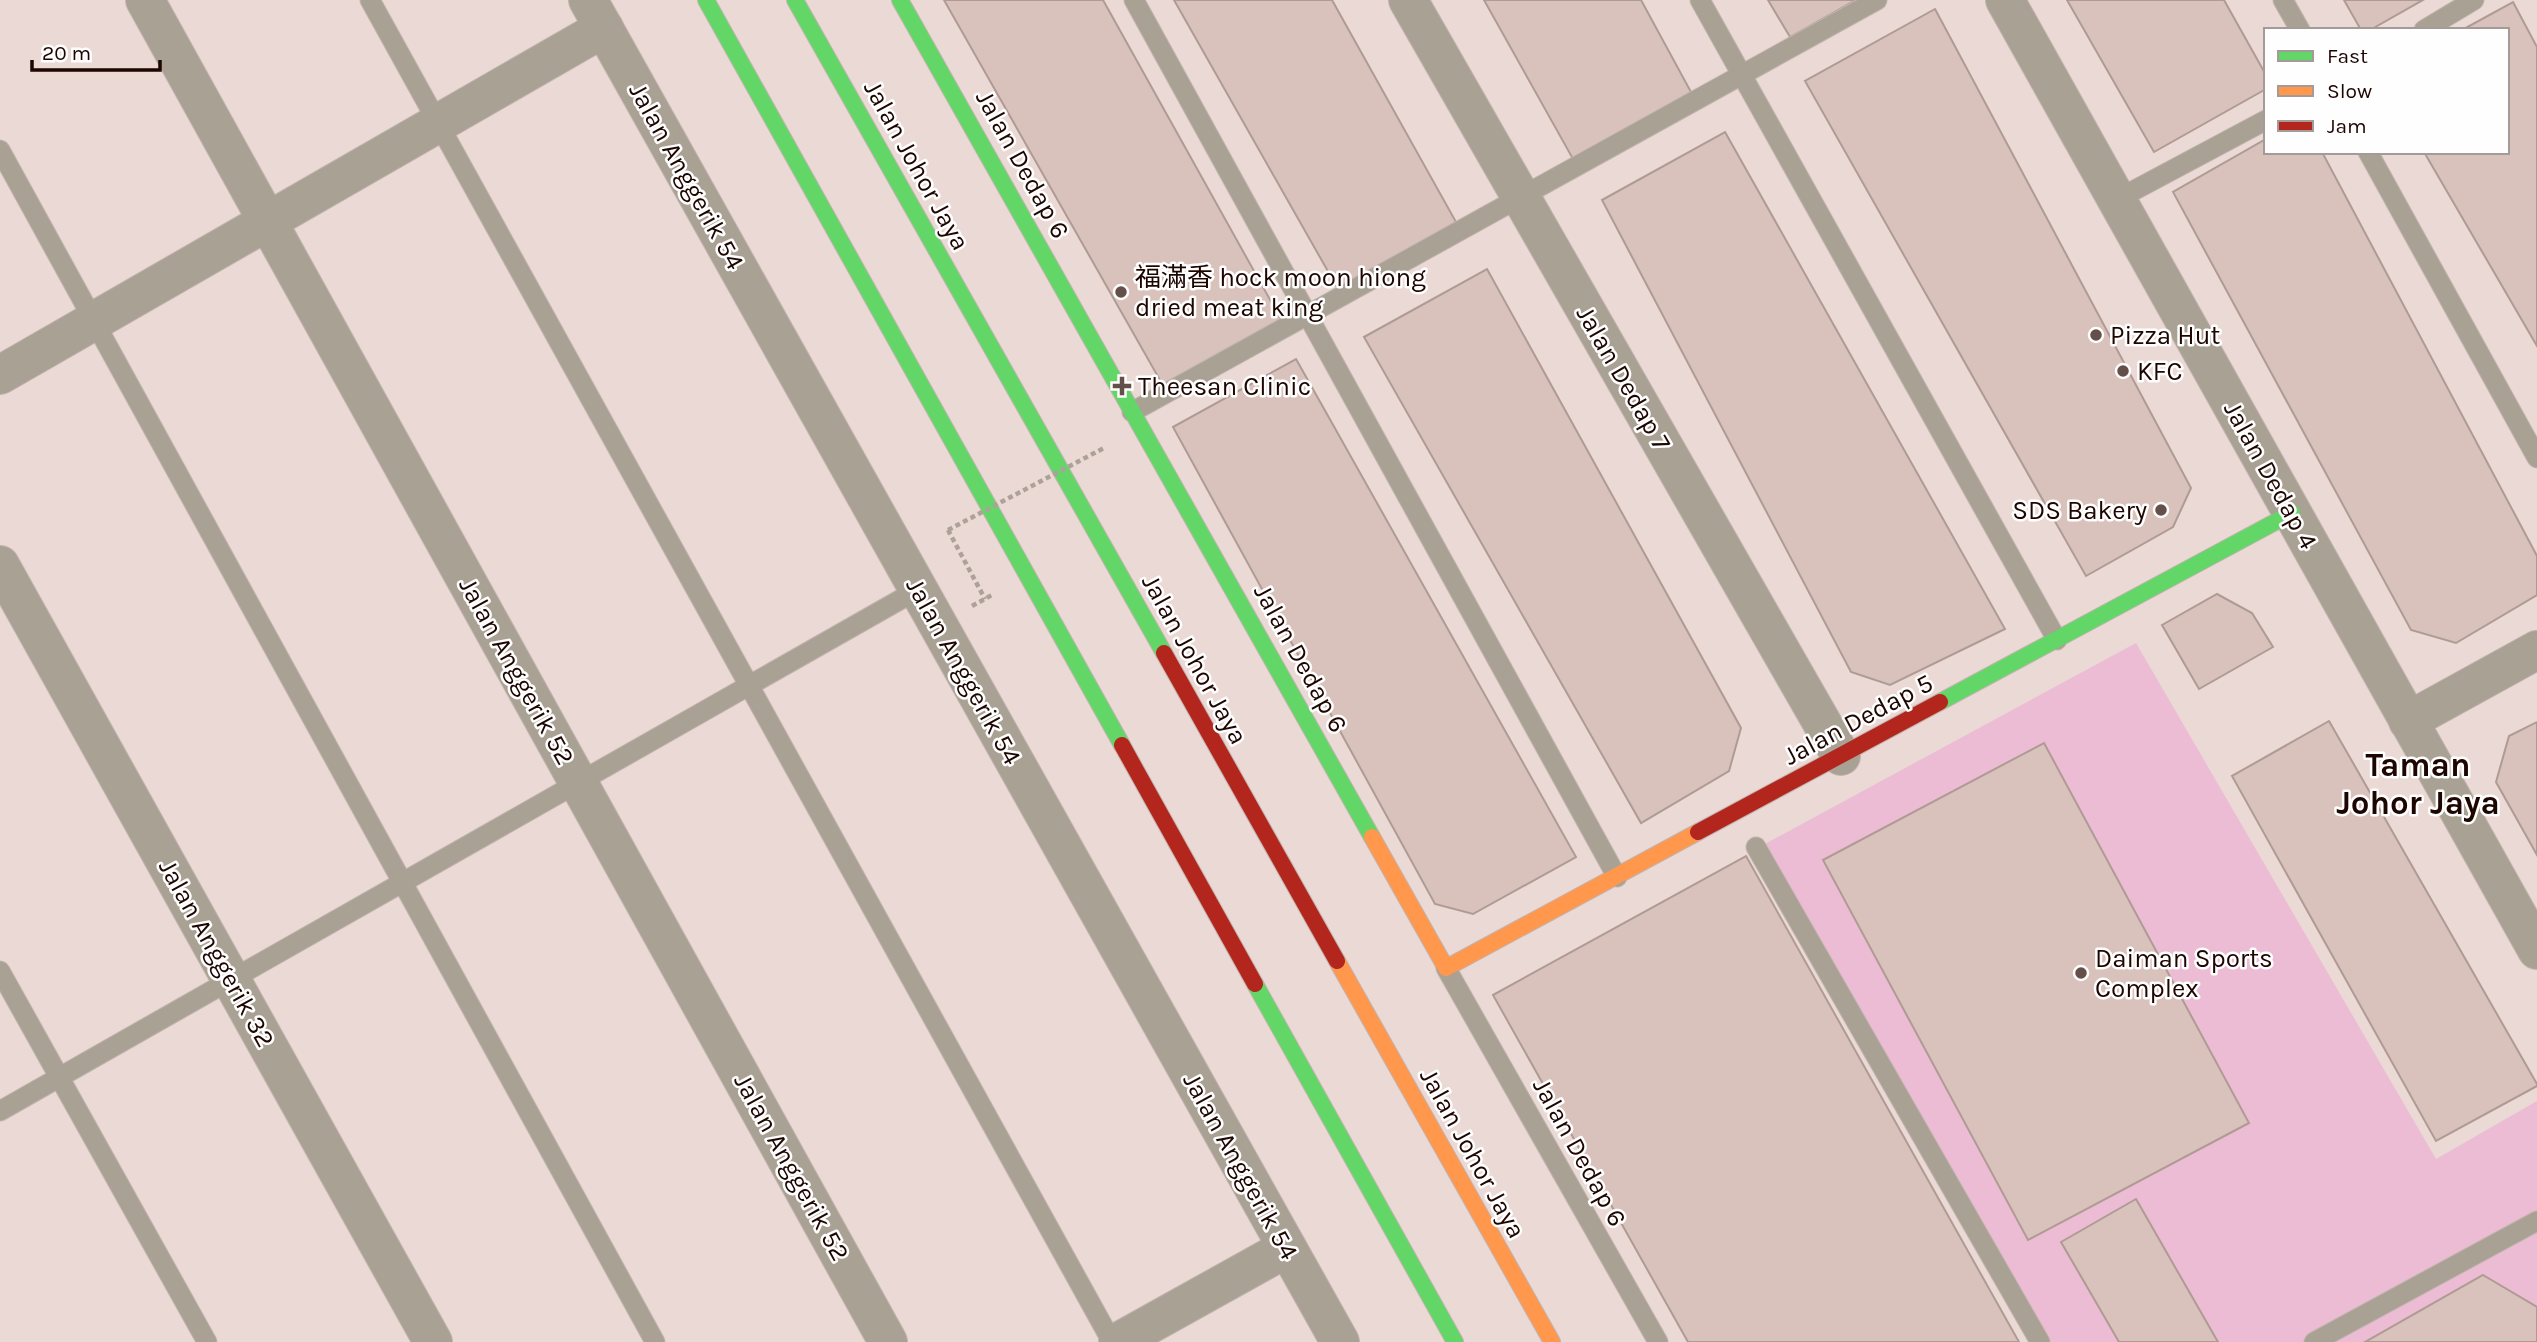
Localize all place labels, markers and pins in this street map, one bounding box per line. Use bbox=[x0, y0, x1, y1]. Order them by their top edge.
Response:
place label: 福滿香 hock moon hiong dried meat king bbox=[1135, 262, 1426, 323]
marker: 福滿香 hock moon hiong dried meat king bbox=[1113, 284, 1129, 300]
place label: Pizza Hut bbox=[2110, 320, 2220, 351]
marker: Pizza Hut bbox=[2088, 327, 2104, 343]
place label: KFC bbox=[2137, 356, 2182, 387]
marker: KFC bbox=[2115, 363, 2131, 379]
place label: Theesan Clinic bbox=[1138, 371, 1311, 402]
marker: Theesan Clinic bbox=[1112, 376, 1132, 396]
place label: SDS Bakery bbox=[2012, 495, 2147, 526]
marker: SDS Bakery bbox=[2153, 502, 2169, 518]
place label: Daiman Sports Complex bbox=[2095, 943, 2273, 1004]
marker: Daiman Sports Complex bbox=[2073, 965, 2089, 981]

